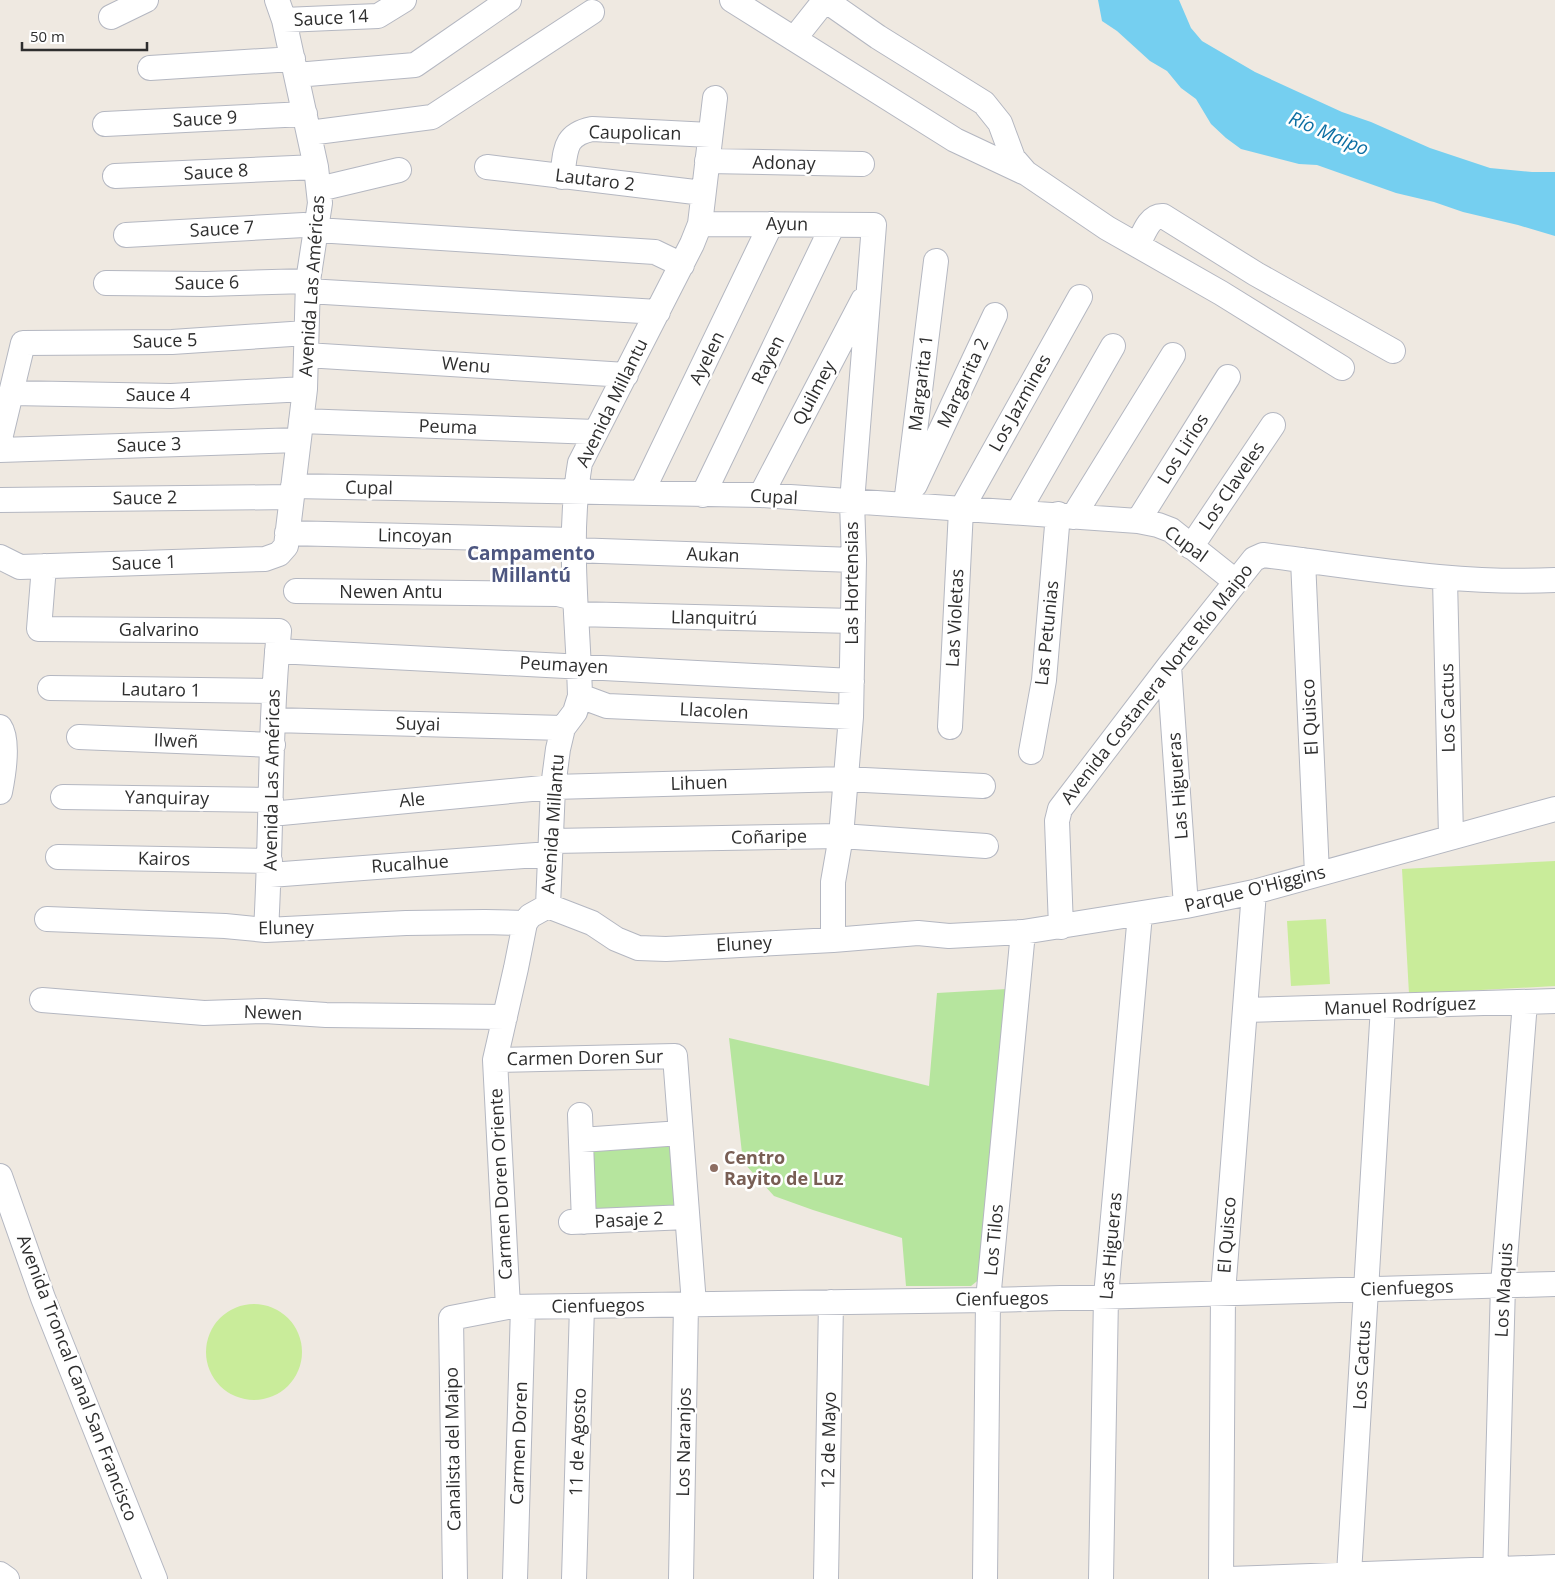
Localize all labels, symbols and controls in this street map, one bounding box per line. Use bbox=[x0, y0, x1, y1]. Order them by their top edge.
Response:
street label: Sauce 14 bbox=[293, 3, 369, 31]
scale bar bbox=[22, 20, 148, 52]
text: 50 m bbox=[30, 26, 65, 46]
street label: Sauce 9 bbox=[172, 104, 238, 132]
water label: Río Maipo bbox=[1285, 105, 1373, 161]
street label: Caupolican bbox=[588, 119, 682, 145]
street label: Adonay bbox=[752, 149, 817, 175]
street label: Sauce 8 bbox=[183, 157, 249, 185]
street label: Lautaro 2 bbox=[554, 162, 636, 196]
street label: Avenida Las Américas bbox=[293, 194, 329, 377]
street label: Ayun bbox=[766, 211, 808, 235]
street label: Sauce 7 bbox=[189, 214, 255, 242]
street label: Sauce 6 bbox=[174, 269, 239, 295]
street label: Sauce 5 bbox=[132, 327, 198, 353]
street label: Ayelen bbox=[683, 327, 729, 388]
street label: Rayen bbox=[745, 331, 789, 388]
street label: Margarita 1 bbox=[902, 333, 938, 432]
street label: Avenida Millantu bbox=[570, 334, 653, 471]
street label: Margarita 2 bbox=[931, 334, 993, 431]
street label: Wenu bbox=[441, 350, 491, 378]
street label: Los Jazmines bbox=[983, 350, 1056, 455]
street label: Quilmey bbox=[786, 355, 841, 429]
street label: Sauce 4 bbox=[126, 382, 190, 406]
street label: Los Lirios bbox=[1151, 409, 1213, 488]
street label: Peuma bbox=[418, 413, 478, 439]
street label: Sauce 3 bbox=[116, 431, 182, 457]
street label: Los Claveles bbox=[1193, 437, 1270, 534]
street label: Cupal bbox=[345, 475, 393, 499]
street label: Cupal bbox=[749, 483, 799, 509]
street label: Sauce 2 bbox=[112, 484, 177, 510]
street label: Cupal bbox=[1160, 519, 1213, 567]
street label: Las Hortensias bbox=[839, 521, 863, 645]
street label: Lincoyan bbox=[378, 522, 452, 548]
district label: Campamento Millantú bbox=[467, 540, 595, 588]
street label: Aukan bbox=[686, 541, 740, 567]
street label: Sauce 1 bbox=[111, 549, 177, 575]
street label: Avenida Costanera Norte Río Maipo bbox=[1055, 558, 1258, 808]
street label: Las Violetas bbox=[939, 568, 969, 668]
street label: Newen Antu bbox=[339, 579, 443, 603]
street label: Las Petunias bbox=[1029, 579, 1063, 686]
street label: Llanquitrú bbox=[671, 604, 757, 630]
street label: Galvarino bbox=[119, 617, 199, 641]
street label: Peumayen bbox=[519, 650, 609, 678]
street label: Los Cactus bbox=[1434, 663, 1460, 753]
street label: Lautaro 1 bbox=[121, 676, 201, 702]
street label: El Quisco bbox=[1295, 678, 1323, 756]
street label: Avenida Las Américas bbox=[257, 689, 285, 871]
street label: Llacolen bbox=[679, 696, 749, 724]
street label: Suyai bbox=[395, 710, 441, 736]
street label: Ilweñ bbox=[153, 727, 199, 753]
street label: Las Higueras bbox=[1161, 732, 1193, 840]
street label: Avenida Millantu bbox=[535, 753, 569, 895]
street label: Lihuen bbox=[670, 769, 728, 795]
street label: Yanquiray bbox=[125, 784, 210, 810]
street label: Ale bbox=[398, 786, 426, 812]
street label: Coñaripe bbox=[731, 823, 807, 849]
street label: Kairos bbox=[138, 846, 190, 870]
street label: Rucalhue bbox=[370, 848, 449, 878]
street label: Parque O'Higgins bbox=[1182, 859, 1328, 917]
street label: Eluney bbox=[258, 914, 315, 939]
street label: Eluney bbox=[715, 930, 773, 956]
street label: Manuel Rodríguez bbox=[1324, 990, 1476, 1020]
street label: Newen bbox=[243, 999, 303, 1025]
street label: Carmen Doren Sur bbox=[507, 1044, 664, 1070]
street label: Carmen Doren Oriente bbox=[483, 1088, 517, 1280]
place label: Centro Rayito de Luz bbox=[724, 1145, 844, 1190]
marker: Centro Rayito de Luz bbox=[708, 1162, 720, 1174]
street label: Las Higueras bbox=[1093, 1191, 1127, 1300]
street label: El Quisco bbox=[1211, 1196, 1241, 1274]
street label: Los Tilos bbox=[978, 1203, 1008, 1277]
street label: Pasaje 2 bbox=[594, 1205, 664, 1233]
street label: Avenida Troncal Canal San Francisco bbox=[12, 1231, 144, 1524]
street label: Los Maquis bbox=[1489, 1242, 1517, 1338]
street label: Cienfuegos bbox=[1360, 1273, 1454, 1301]
street label: Cienfuegos bbox=[955, 1285, 1049, 1311]
street label: Cienfuegos bbox=[551, 1292, 645, 1318]
street label: Los Cactus bbox=[1347, 1320, 1375, 1410]
street label: Canalista del Maipo bbox=[439, 1367, 465, 1531]
street label: Carmen Doren bbox=[504, 1381, 532, 1505]
street label: 11 de Agosto bbox=[563, 1387, 591, 1497]
street label: Los Naranjos bbox=[670, 1387, 696, 1497]
street label: 12 de Mayo bbox=[815, 1391, 841, 1489]

